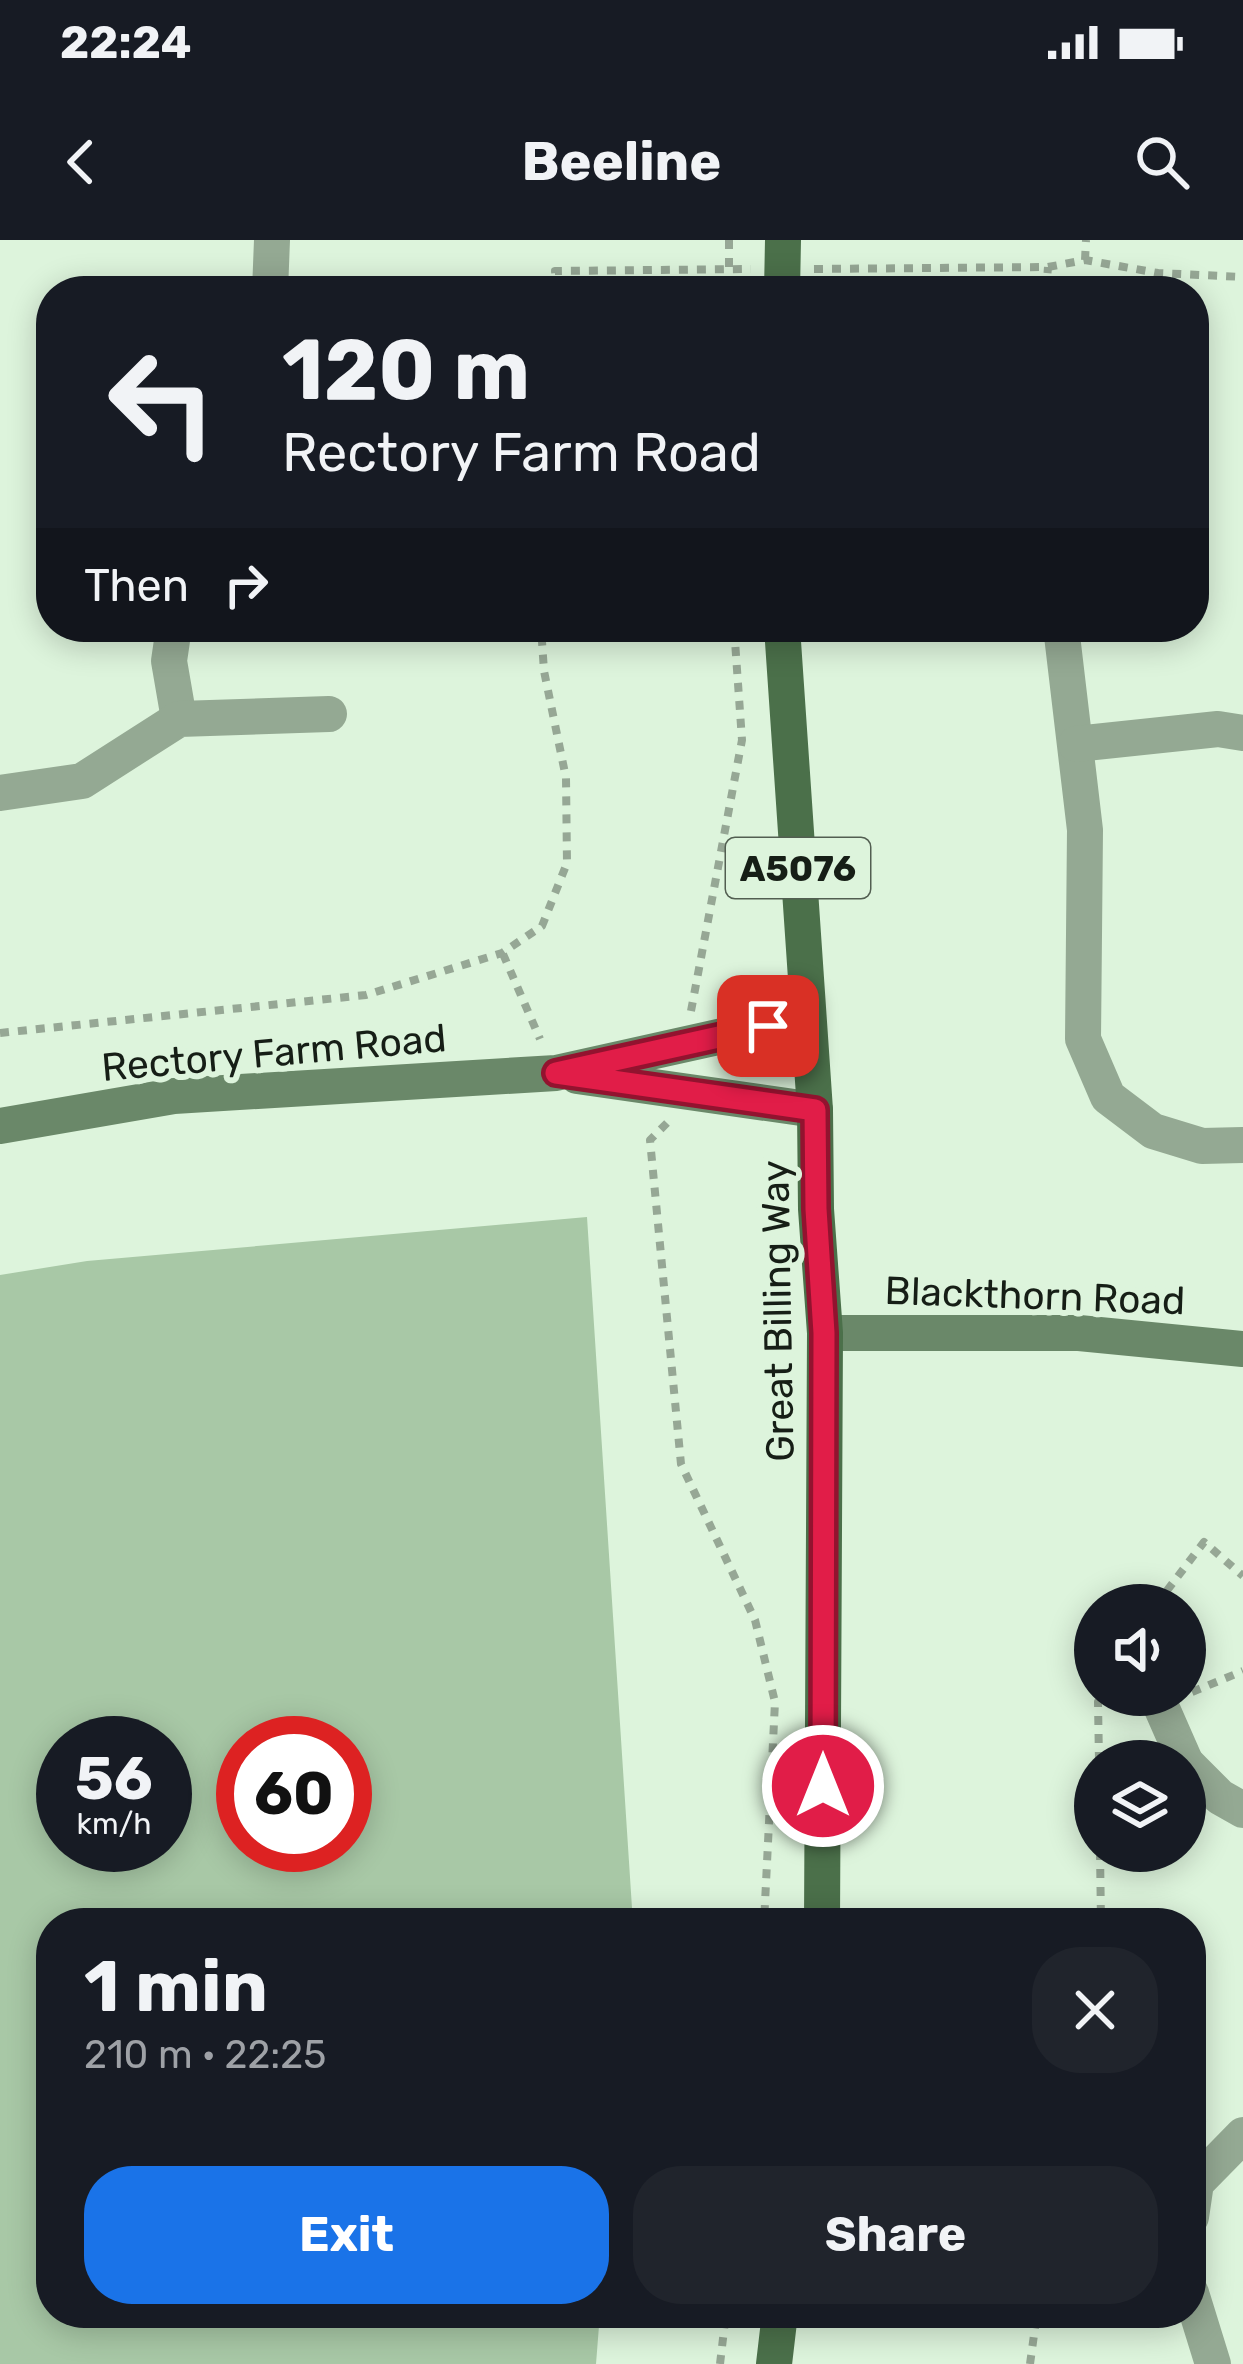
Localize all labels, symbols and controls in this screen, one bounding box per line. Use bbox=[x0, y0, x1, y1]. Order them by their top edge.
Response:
text: 22:24 bbox=[60, 16, 191, 69]
icon: back bbox=[48, 129, 114, 195]
icon: search bbox=[1129, 129, 1195, 195]
text: Beeline bbox=[522, 130, 721, 194]
text: 120 m bbox=[282, 320, 530, 420]
icon: left bbox=[84, 324, 240, 480]
text: Rectory Farm Road bbox=[282, 421, 761, 485]
icon: right bbox=[213, 552, 279, 618]
text: Then bbox=[84, 559, 189, 612]
road number: A5076 bbox=[726, 838, 870, 898]
pin bbox=[717, 975, 819, 1077]
icon: arrive bbox=[735, 993, 801, 1059]
street label: Rectory Farm Road bbox=[100, 1015, 448, 1091]
street label: Great Billing Way bbox=[752, 1160, 804, 1462]
street label: Blackthorn Road bbox=[884, 1268, 1186, 1324]
map controls bbox=[1074, 1584, 1206, 1872]
button: sound bbox=[1074, 1584, 1206, 1716]
speed limit sign: 60 bbox=[216, 1716, 372, 1872]
position arrow bbox=[760, 1723, 886, 1849]
button: layers bbox=[1074, 1740, 1206, 1872]
text: 56 bbox=[75, 1743, 153, 1814]
text: km/h bbox=[77, 1806, 151, 1842]
text: 1 min bbox=[84, 1944, 268, 2029]
button: close bbox=[1032, 1947, 1158, 2073]
text: 210 m · 22:25 bbox=[84, 2032, 326, 2078]
button: Exit bbox=[84, 2166, 609, 2304]
button: Share bbox=[633, 2166, 1158, 2304]

